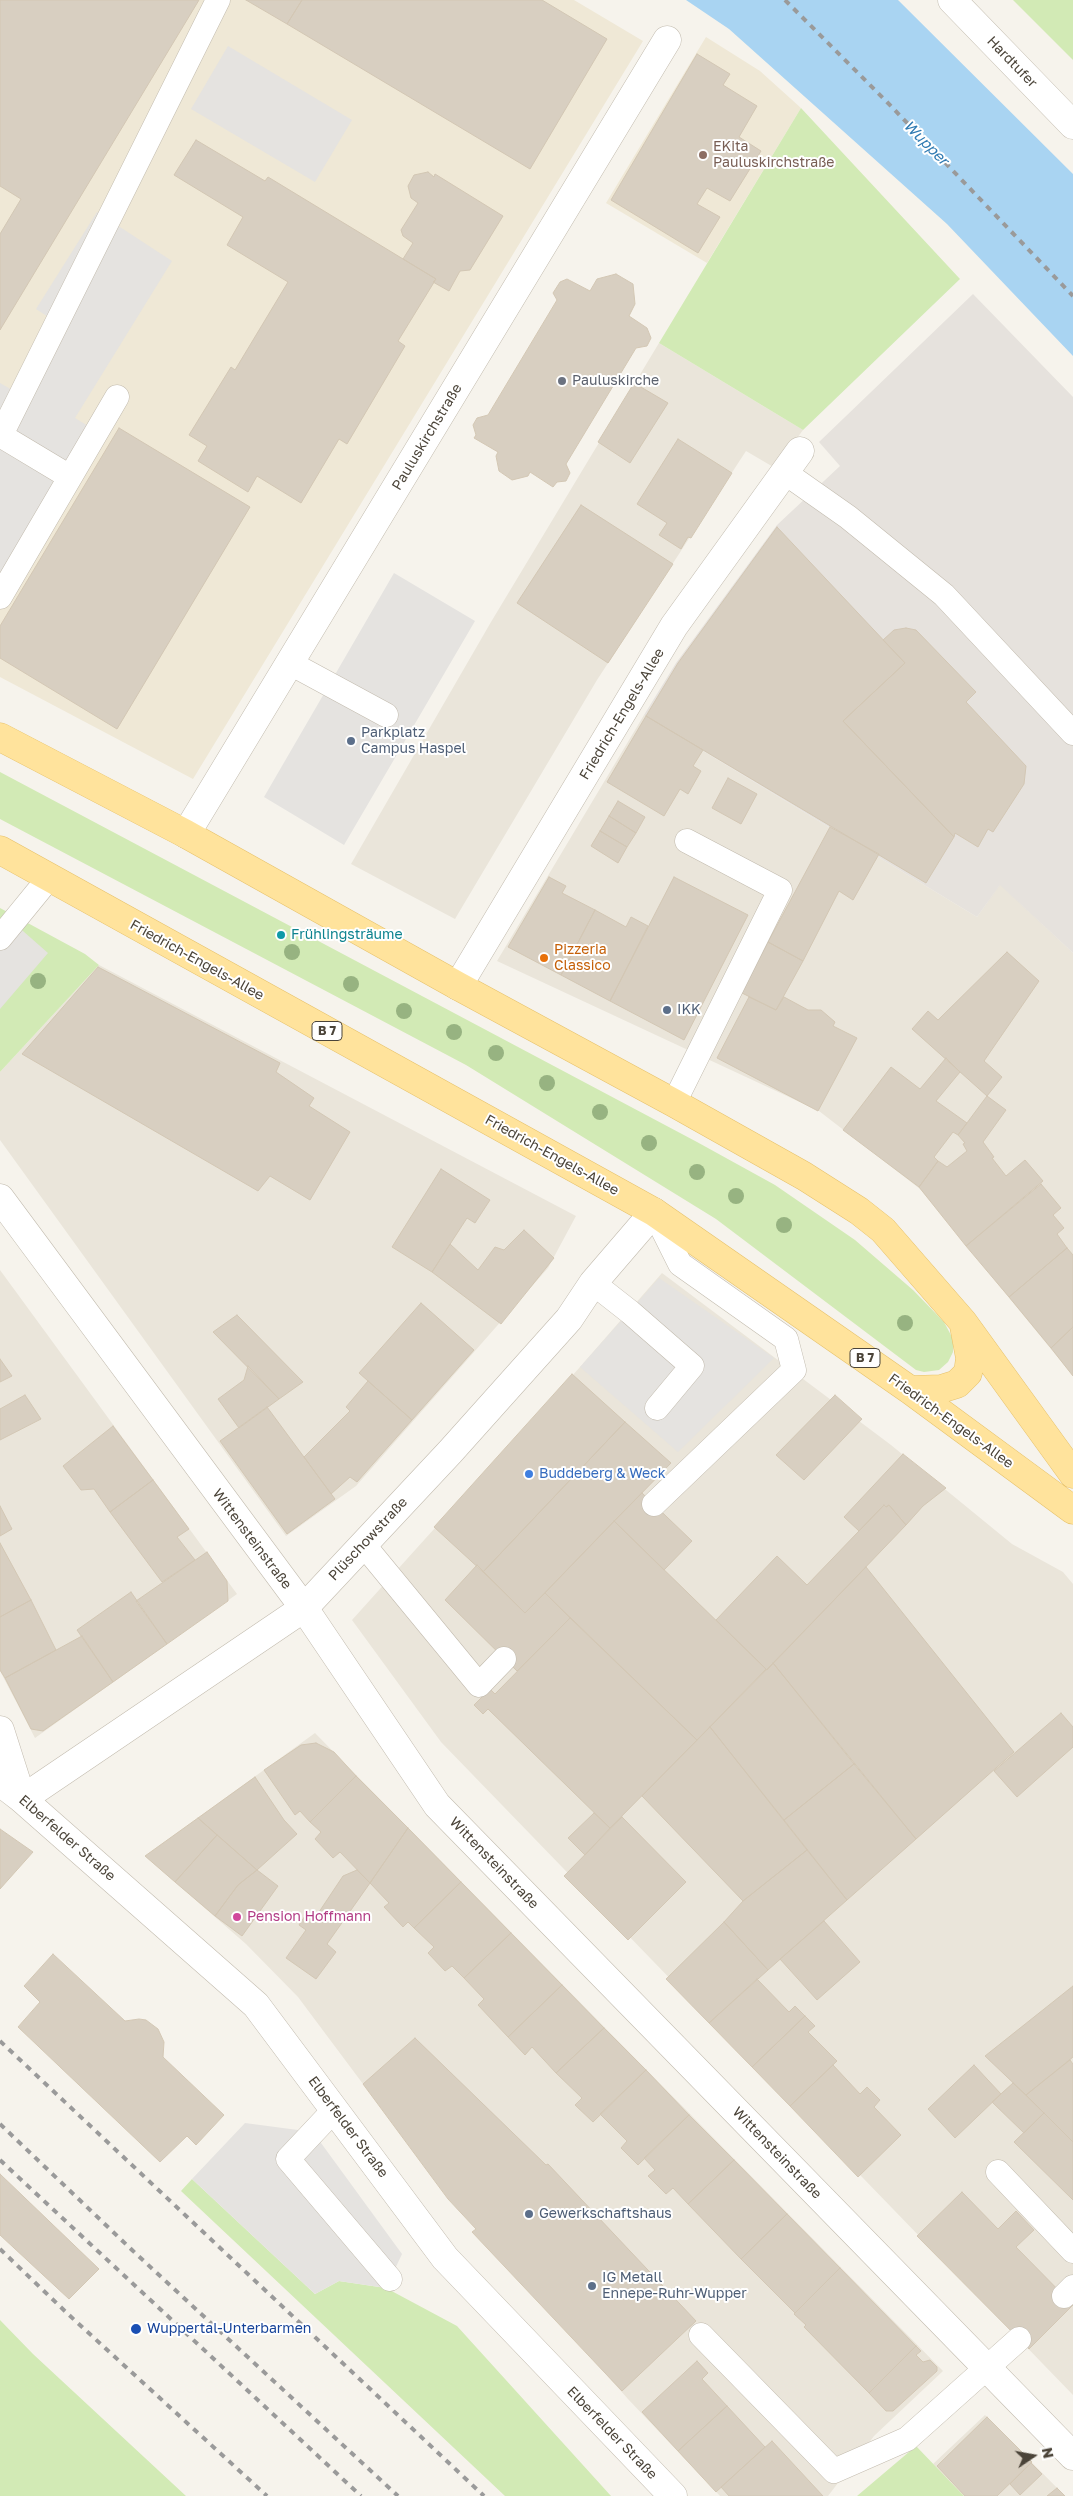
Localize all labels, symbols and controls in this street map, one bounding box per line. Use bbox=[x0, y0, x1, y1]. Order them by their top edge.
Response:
street label: Hardtufer bbox=[983, 33, 1041, 91]
water label: Wupper bbox=[900, 117, 952, 169]
place label: EKita Pauluskirchstraße bbox=[713, 139, 834, 172]
marker: EKita Pauluskirchstraße bbox=[697, 149, 709, 161]
place label: Pauluskirche bbox=[572, 373, 659, 389]
marker: Pauluskirche bbox=[556, 375, 568, 387]
street label: Pauluskirchstraße bbox=[389, 381, 465, 493]
street label: Friedrich-Engels-Allee bbox=[576, 645, 668, 783]
place label: Parkplatz Campus Haspel bbox=[361, 725, 466, 758]
marker: Parkplatz Campus Haspel bbox=[345, 735, 357, 747]
street label: Friedrich-Engels-Allee bbox=[127, 916, 267, 1004]
place label: Frühlingsträume bbox=[291, 927, 403, 943]
marker: Frühlingsträume bbox=[275, 929, 287, 941]
place label: Pizzeria Classico bbox=[554, 942, 611, 974]
marker: Pizzeria Classico bbox=[538, 952, 550, 964]
place label: IKK bbox=[677, 1002, 701, 1018]
marker: IKK bbox=[661, 1004, 673, 1016]
road number: B 7 bbox=[312, 1021, 342, 1040]
street label: Friedrich-Engels-Allee bbox=[482, 1111, 622, 1199]
road number: B 7 bbox=[850, 1349, 880, 1368]
street label: Friedrich-Engels-Allee bbox=[885, 1370, 1017, 1472]
place label: Buddeberg & Weck bbox=[539, 1466, 666, 1482]
marker: Buddeberg & Weck bbox=[523, 1468, 535, 1480]
street label: Wittensteinstraße bbox=[209, 1486, 295, 1592]
street label: Plüschowstraße bbox=[325, 1494, 411, 1584]
street label: Elberfelder Straße bbox=[15, 1792, 119, 1884]
street label: Wittensteinstraße bbox=[446, 1814, 542, 1912]
place label: Pension Hoffmann bbox=[247, 1909, 371, 1925]
marker: Pension Hoffmann bbox=[231, 1911, 243, 1923]
street label: Elberfelder Straße bbox=[304, 2073, 392, 2181]
street label: Wittensteinstraße bbox=[729, 2104, 825, 2202]
place label: Gewerkschaftshaus bbox=[539, 2206, 672, 2222]
marker: Gewerkschaftshaus bbox=[523, 2208, 535, 2220]
place label: IG Metall Ennepe-Ruhr-Wupper bbox=[602, 2270, 747, 2302]
marker: IG Metall Ennepe-Ruhr-Wupper bbox=[586, 2280, 598, 2292]
place label: Wuppertal-Unterbarmen bbox=[147, 2321, 311, 2337]
marker: Wuppertal-Unterbarmen bbox=[129, 2322, 143, 2336]
street label: Elberfelder Straße bbox=[563, 2383, 661, 2483]
north arrow bbox=[1008, 2431, 1058, 2481]
text: N bbox=[1039, 2446, 1058, 2460]

